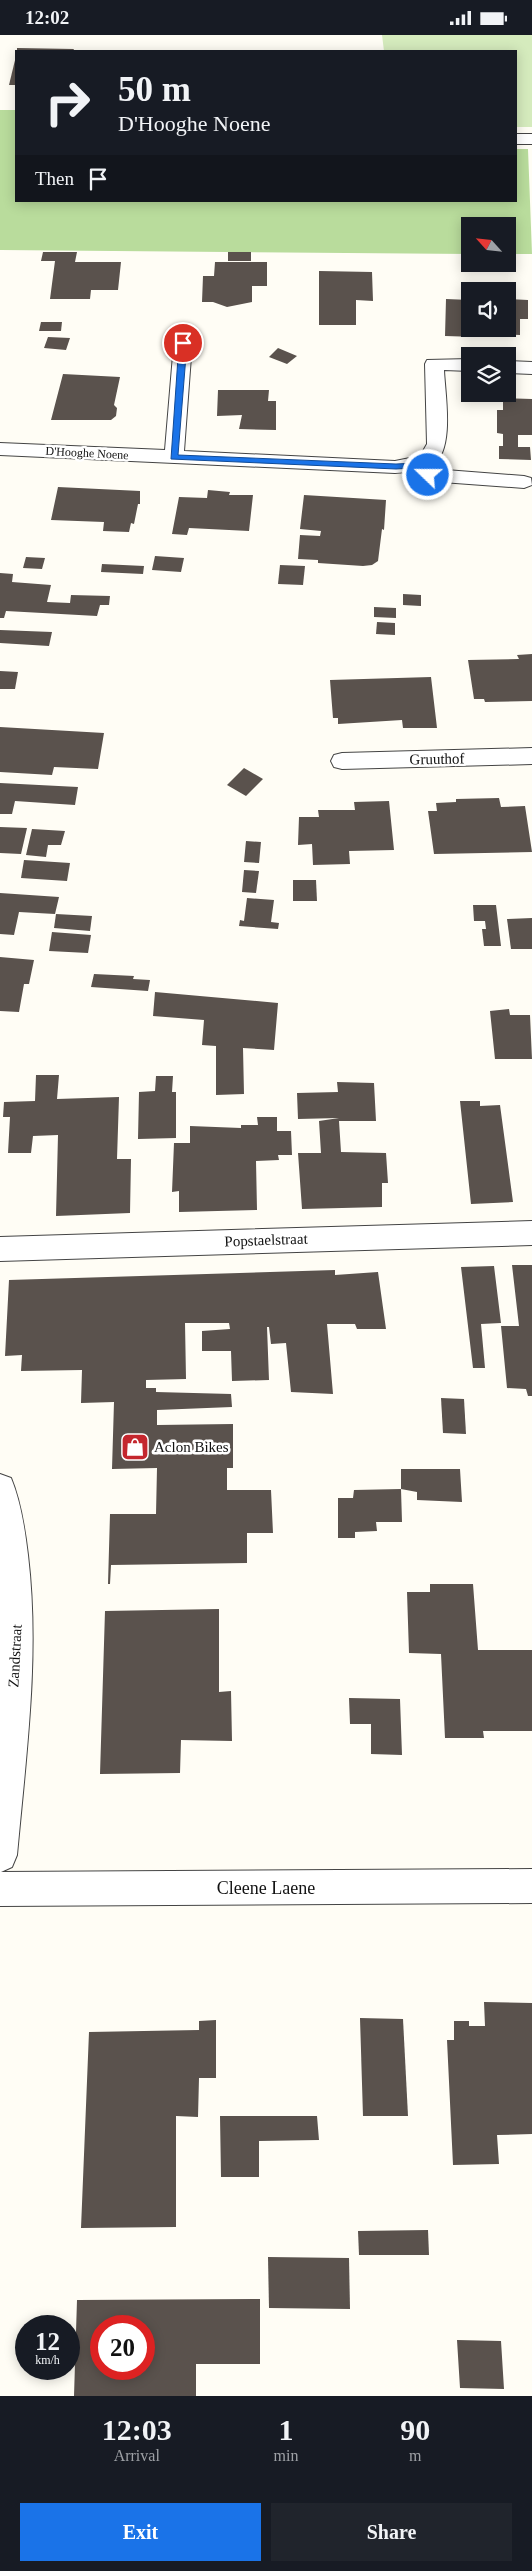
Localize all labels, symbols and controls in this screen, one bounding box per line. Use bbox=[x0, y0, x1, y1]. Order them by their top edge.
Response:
text: 12:02 bbox=[25, 7, 69, 28]
icon: right bbox=[35, 70, 100, 135]
text: 50 m bbox=[118, 70, 191, 109]
text: D'Hooghe Noene bbox=[118, 111, 270, 136]
icon: arrive bbox=[84, 165, 112, 193]
text: Then bbox=[35, 168, 74, 189]
north arrow bbox=[461, 217, 516, 273]
map controls bbox=[461, 217, 516, 402]
button: sound bbox=[461, 282, 516, 337]
pin bbox=[162, 322, 204, 364]
icon: arrive bbox=[169, 329, 197, 357]
button: layers bbox=[461, 347, 516, 402]
street label: D'Hooghe Noene bbox=[45, 444, 129, 462]
position arrow bbox=[401, 448, 453, 500]
street label: Gruuthof bbox=[409, 751, 465, 767]
street label: Popstaelstraat bbox=[224, 1231, 309, 1249]
shop icon: Aclon Bikes bbox=[120, 1432, 150, 1462]
place label: Aclon Bikes bbox=[154, 1439, 229, 1455]
street label: Zandstraat bbox=[5, 1623, 25, 1688]
street label: Cleene Laene bbox=[217, 1878, 315, 1898]
speed limit sign: 20 bbox=[90, 2315, 155, 2380]
text: 12 bbox=[35, 2328, 60, 2355]
text: km/h bbox=[35, 2353, 60, 2367]
text: 12:03 bbox=[102, 2413, 172, 2446]
text: 1 bbox=[278, 2413, 293, 2446]
text: 90 bbox=[400, 2413, 430, 2446]
text: Arrival bbox=[114, 2447, 160, 2464]
text: min bbox=[274, 2447, 298, 2464]
text: m bbox=[409, 2447, 421, 2464]
button: Exit bbox=[20, 2503, 261, 2561]
button: Share bbox=[271, 2503, 512, 2561]

